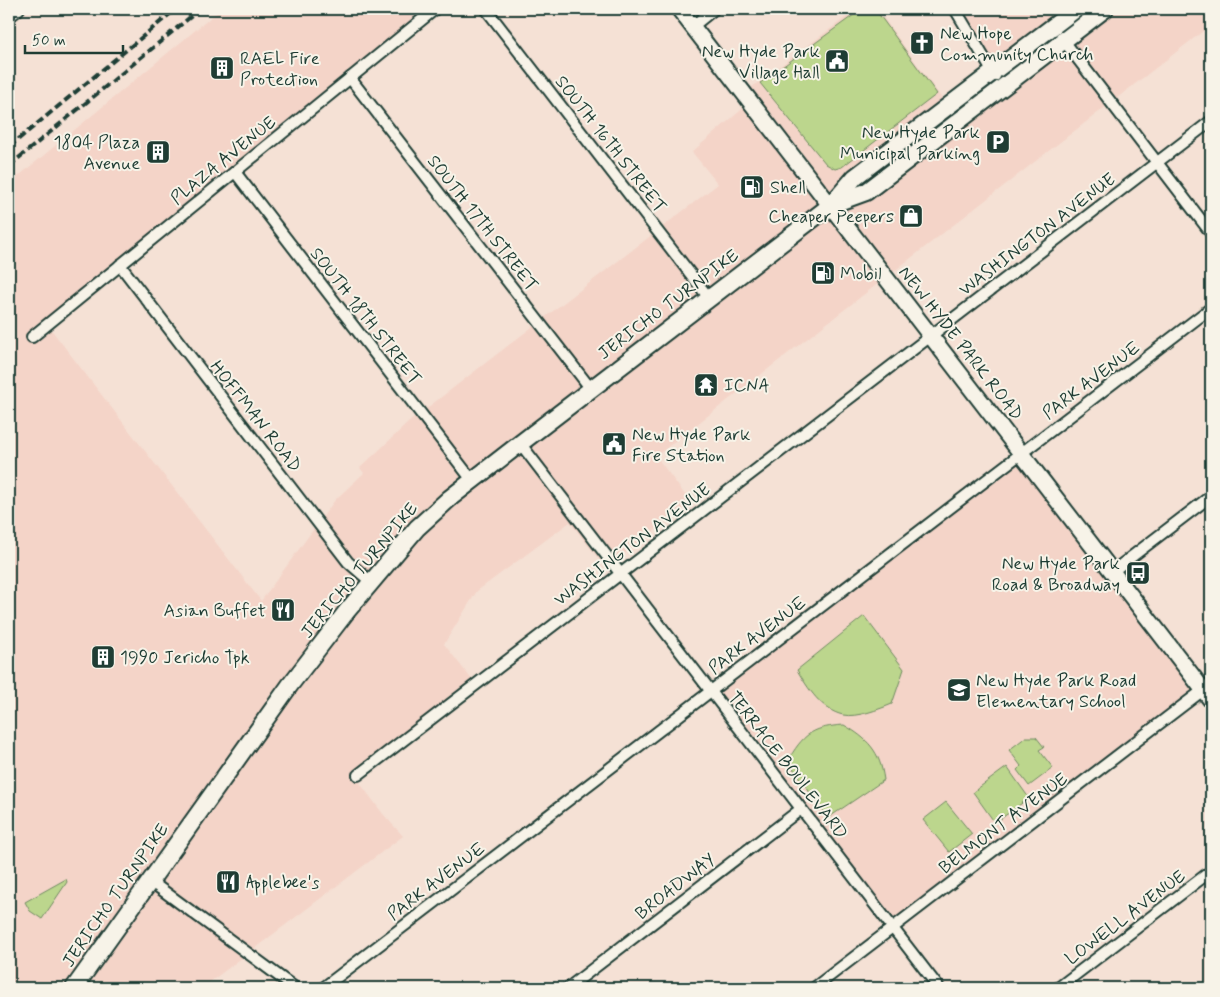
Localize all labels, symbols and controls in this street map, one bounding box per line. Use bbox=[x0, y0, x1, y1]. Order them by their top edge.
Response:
scale bar bbox=[25, 22, 122, 54]
place label: New Hope Community Church bbox=[940, 22, 1093, 67]
church icon: New Hope Community Church bbox=[909, 30, 935, 56]
text: 50 m bbox=[32, 31, 66, 51]
place label: New Hyde Park Village Hall bbox=[702, 40, 820, 85]
place label: RAEL Fire Protection bbox=[240, 47, 320, 92]
public building icon: New Hyde Park Village Hall bbox=[824, 48, 850, 74]
building icon: RAEL Fire Protection bbox=[209, 55, 235, 81]
street label: SOUTH 16TH STREET bbox=[549, 71, 672, 218]
street label: PLAZA AVENUE bbox=[166, 111, 281, 211]
place label: New Hyde Park Municipal Parking bbox=[840, 121, 980, 166]
parking icon: New Hyde Park Municipal Parking bbox=[985, 129, 1011, 155]
place label: 1804 Plaza Avenue bbox=[54, 131, 140, 176]
building icon: 1804 Plaza Avenue bbox=[145, 139, 171, 165]
street label: SOUTH 17TH STREET bbox=[421, 150, 543, 297]
street label: WASHINGTON AVENUE bbox=[954, 168, 1121, 302]
fuel station icon: Shell bbox=[739, 174, 765, 200]
place label: Shell bbox=[770, 176, 806, 200]
shop icon: Cheaper Peepers bbox=[898, 203, 924, 229]
place label: Cheaper Peepers bbox=[768, 205, 894, 229]
street label: SOUTH 18TH STREET bbox=[304, 243, 427, 390]
street label: JERICHO TURNPIKE bbox=[593, 244, 744, 366]
fuel station icon: Mobil bbox=[810, 260, 836, 286]
place label: Mobil bbox=[840, 262, 882, 286]
street label: NEW HYDE PARK ROAD bbox=[892, 262, 1028, 426]
street label: PARK AVENUE bbox=[1038, 336, 1146, 425]
street label: HOFFMAN ROAD bbox=[204, 356, 306, 477]
temple icon: ICNA bbox=[693, 372, 719, 398]
place label: ICNA bbox=[724, 374, 770, 398]
place label: New Hyde Park Fire Station bbox=[632, 423, 750, 468]
public building icon: New Hyde Park Fire Station bbox=[601, 431, 627, 457]
street label: WASHINGTON AVENUE bbox=[549, 478, 716, 612]
street label: JERICHO TURNPIKE bbox=[296, 498, 424, 644]
place label: New Hyde Park Road & Broadway bbox=[992, 552, 1120, 597]
bus stop icon: New Hyde Park Road & Broadway bbox=[1125, 560, 1151, 586]
street label: PARK AVENUE bbox=[704, 591, 812, 680]
restaurant icon: Asian Buffet bbox=[270, 597, 296, 623]
place label: Asian Buffet bbox=[164, 599, 266, 623]
building icon: 1990 Jericho Tpk bbox=[90, 644, 116, 670]
place label: 1990 Jericho Tpk bbox=[120, 646, 250, 670]
place label: New Hyde Park Road Elementary School bbox=[976, 669, 1136, 714]
school or university icon: New Hyde Park Road Elementary School bbox=[946, 677, 972, 703]
street label: TERRACE BOULEVARD bbox=[722, 687, 853, 845]
street label: BELMONT AVENUE bbox=[934, 767, 1073, 880]
street label: JERICHO TURNPIKE bbox=[57, 819, 175, 972]
street label: PARK AVENUE bbox=[383, 837, 491, 926]
street label: BROADWAY bbox=[631, 848, 721, 926]
street label: LOWELL AVENUE bbox=[1061, 865, 1191, 971]
restaurant icon: Applebee's bbox=[215, 869, 241, 895]
place label: Applebee's bbox=[246, 871, 320, 896]

